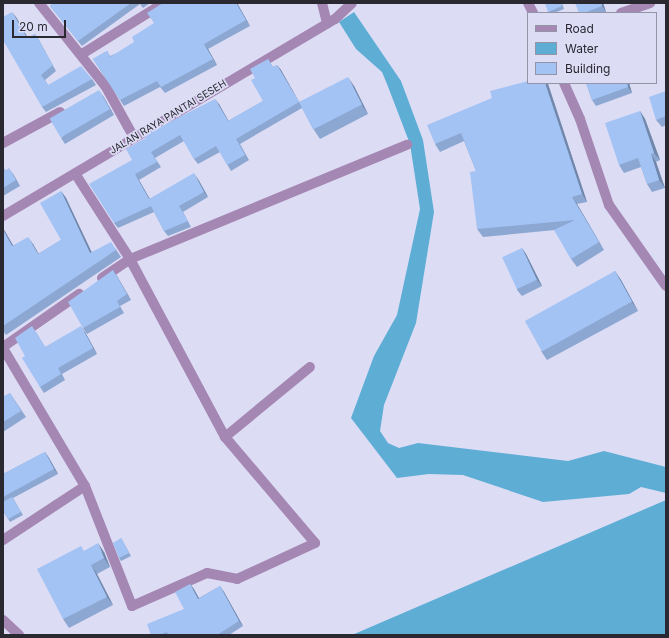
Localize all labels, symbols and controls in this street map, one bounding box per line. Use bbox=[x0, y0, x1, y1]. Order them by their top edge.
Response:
scale bar bbox=[14, 12, 68, 38]
legend bbox=[527, 12, 657, 84]
text: 20 m bbox=[19, 19, 48, 34]
text: Road bbox=[565, 21, 594, 36]
text: Water bbox=[565, 41, 598, 56]
text: Building bbox=[565, 61, 610, 76]
street label: JALAN RAYA PANTAI SESEH bbox=[107, 77, 229, 157]

